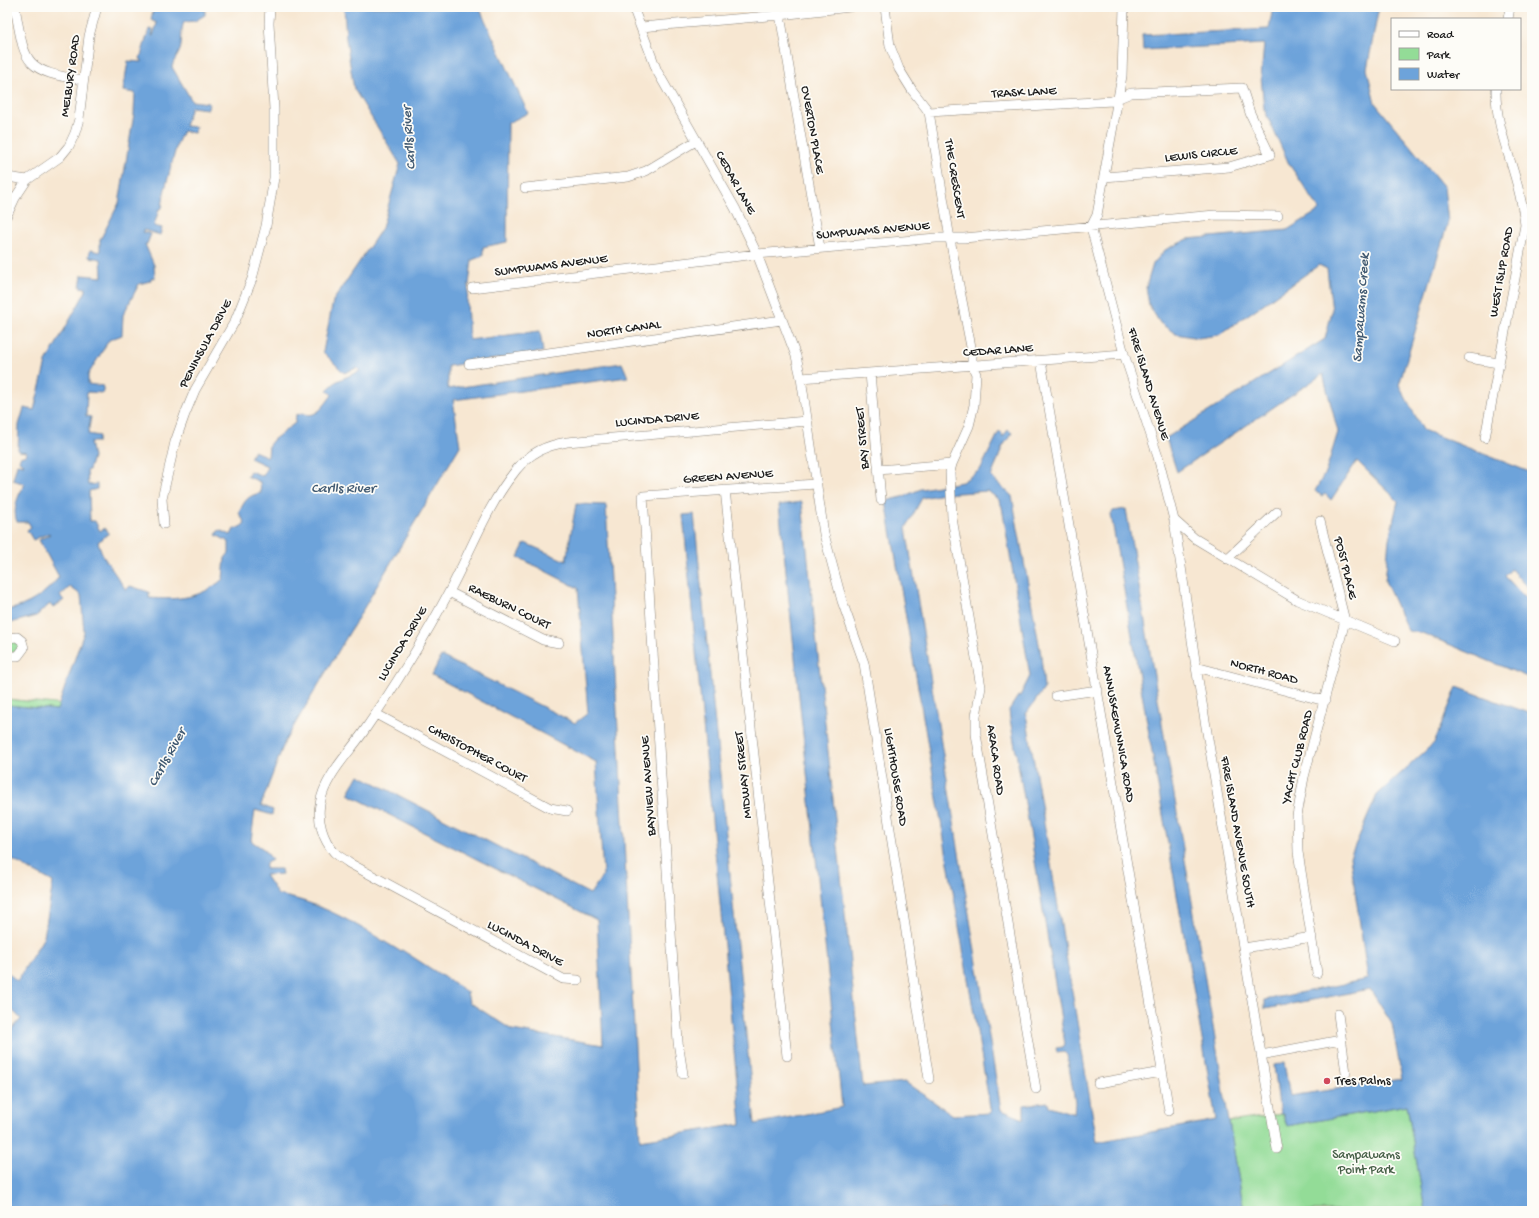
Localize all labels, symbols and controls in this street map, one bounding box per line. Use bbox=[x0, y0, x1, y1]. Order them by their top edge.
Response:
legend bbox=[1391, 18, 1521, 90]
text: Road bbox=[1427, 29, 1454, 43]
street label: MELBURY ROAD bbox=[58, 33, 84, 118]
text: Park bbox=[1426, 49, 1452, 63]
text: Water bbox=[1427, 69, 1461, 83]
street label: TRASK LANE bbox=[990, 84, 1058, 102]
street label: OVERTON PLACE bbox=[797, 85, 827, 176]
water label: Carlls River bbox=[399, 103, 421, 170]
street label: THE CRESCENT bbox=[940, 137, 968, 221]
street label: LEWIS CIRCLE bbox=[1164, 144, 1239, 166]
street label: CEDAR LANE bbox=[711, 149, 759, 218]
street label: SUMPWAMS AVENUE bbox=[816, 218, 931, 243]
street label: WEST ISLIP ROAD bbox=[1487, 225, 1517, 318]
water label: Sampawams Creek bbox=[1350, 251, 1374, 363]
street label: SUMPWAMS AVENUE bbox=[494, 252, 609, 280]
street label: PENINSULA DRIVE bbox=[176, 296, 236, 392]
street label: NORTH CANAL bbox=[586, 317, 663, 343]
street label: FIRE ISLAND AVENUE bbox=[1124, 325, 1172, 443]
street label: CEDAR LANE bbox=[962, 341, 1034, 361]
street label: BAY STREET bbox=[853, 405, 873, 471]
street label: LUCINDA DRIVE bbox=[615, 409, 700, 431]
street label: GREEN AVENUE bbox=[683, 466, 774, 488]
water label: Carlls River bbox=[311, 481, 378, 498]
street label: POST PLACE bbox=[1330, 534, 1360, 602]
street label: RAEBURN COURT bbox=[466, 581, 553, 634]
street label: LUCINDA DRIVE bbox=[375, 603, 431, 684]
street label: NORTH ROAD bbox=[1229, 656, 1300, 688]
street label: ANNUSKEMUNNICA ROAD bbox=[1099, 664, 1138, 804]
street label: YACHT CLUB ROAD bbox=[1279, 708, 1317, 806]
street label: CHRISTOPHER COURT bbox=[425, 722, 530, 787]
water label: Carlls River bbox=[145, 723, 192, 790]
street label: ARACA ROAD bbox=[983, 724, 1007, 797]
street label: LIGHTHOUSE ROAD bbox=[880, 727, 910, 828]
street label: MIDWAY STREET bbox=[732, 730, 756, 819]
street label: BAYVIEW AVENUE bbox=[638, 735, 660, 837]
street label: FIRE ISLAND AVENUE SOUTH bbox=[1216, 754, 1258, 909]
street label: LUCINDA DRIVE bbox=[484, 918, 566, 971]
place label: Tres Palms bbox=[1334, 1074, 1392, 1089]
marker: Tres Palms bbox=[1322, 1076, 1332, 1086]
park label: Sampawams Point Park bbox=[1332, 1148, 1401, 1178]

